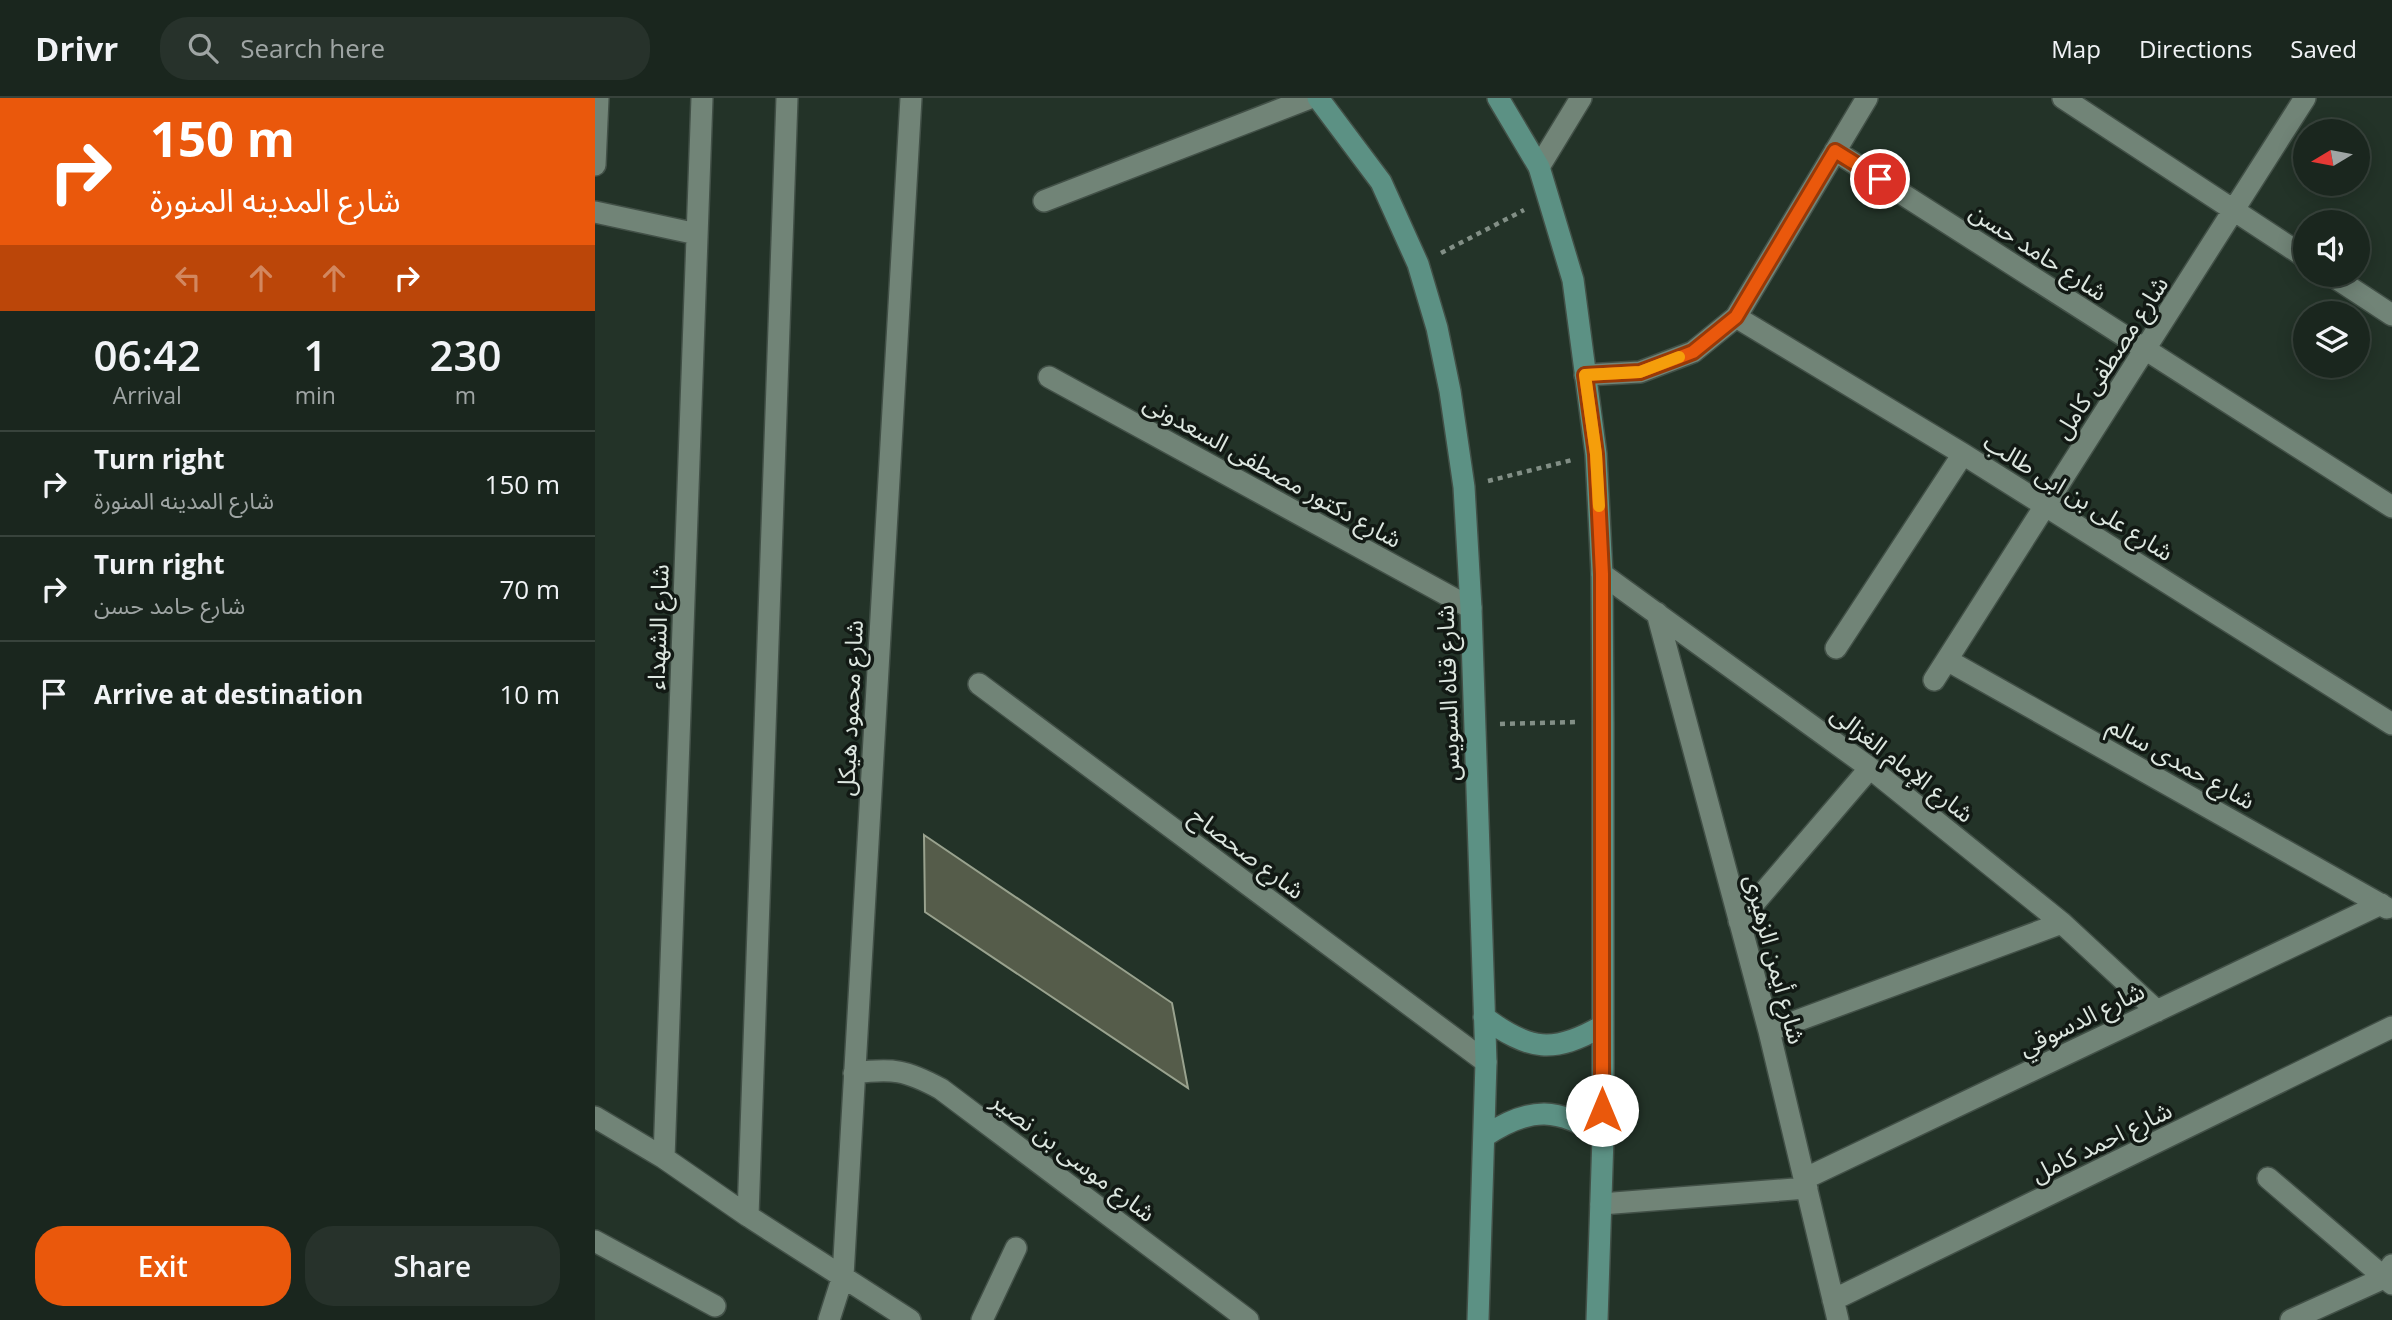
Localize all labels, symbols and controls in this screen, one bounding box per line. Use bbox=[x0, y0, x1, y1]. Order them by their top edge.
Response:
search box bbox=[160, 17, 650, 80]
text: Drivr bbox=[35, 26, 118, 71]
icon: search bbox=[184, 29, 222, 67]
text: Search here bbox=[240, 30, 385, 66]
text: Map bbox=[2051, 32, 2101, 65]
text: Directions bbox=[2139, 32, 2252, 65]
text: Saved bbox=[2290, 32, 2357, 65]
text: 150 m bbox=[150, 105, 295, 171]
north arrow bbox=[2293, 119, 2369, 196]
map controls bbox=[2293, 119, 2370, 378]
icon: right bbox=[35, 126, 126, 217]
pin bbox=[1850, 149, 1910, 209]
icon: arrive bbox=[1861, 160, 1899, 198]
text: شارع المدينه المنورة bbox=[150, 178, 400, 221]
street label: شارع حامد حسن bbox=[1963, 194, 2114, 309]
button: sound bbox=[2293, 210, 2370, 287]
icon: left bbox=[169, 259, 207, 297]
icon: ahead bbox=[242, 259, 280, 297]
icon: ahead bbox=[315, 259, 353, 297]
icon: right bbox=[388, 259, 426, 297]
street label: شارع مصطفى كامل bbox=[2045, 269, 2177, 446]
button: layers bbox=[2293, 301, 2370, 378]
text: 06:42 bbox=[94, 326, 201, 383]
text: 1 bbox=[303, 326, 327, 383]
text: 230 bbox=[429, 326, 501, 383]
text: Arrival bbox=[113, 379, 182, 411]
text: min bbox=[295, 379, 336, 411]
text: m bbox=[455, 379, 476, 411]
street label: شارع دكتور مصطفى السعدونى bbox=[1137, 385, 1408, 557]
street label: شارع على بن ابى طالب bbox=[1977, 424, 2180, 569]
text: Turn right bbox=[94, 441, 225, 477]
icon: right bbox=[35, 465, 73, 503]
text: 150 m bbox=[485, 466, 560, 502]
text: شارع المدينه المنورة bbox=[94, 484, 274, 516]
text: Turn right bbox=[94, 546, 225, 582]
street label: شارع الشهداء bbox=[638, 564, 678, 691]
icon: right bbox=[35, 570, 73, 608]
text: 70 m bbox=[499, 571, 560, 607]
text: شارع حامد حسن bbox=[94, 589, 245, 621]
street label: شارع قناه السويس bbox=[1427, 604, 1469, 782]
street label: شارع محمود هيكل bbox=[828, 619, 872, 797]
icon: arrive bbox=[35, 675, 73, 713]
text: Arrive at destination bbox=[94, 676, 363, 712]
text: 10 m bbox=[499, 676, 560, 712]
street label: شارع الإمام الغزالى bbox=[1823, 697, 1981, 832]
street label: شارع حمدى سالم bbox=[2101, 708, 2262, 818]
street label: شارع صحصاح bbox=[1183, 798, 1312, 907]
street label: شارع أيمن الزهيرى bbox=[1736, 870, 1815, 1048]
street label: شارع الدسوقي bbox=[2013, 973, 2151, 1066]
position arrow bbox=[1565, 1073, 1639, 1147]
street label: شارع موسى بن نصير bbox=[983, 1083, 1163, 1230]
street label: شارع احمد كامل bbox=[2025, 1093, 2178, 1191]
button: Exit bbox=[35, 1226, 291, 1306]
button: Share bbox=[305, 1226, 560, 1306]

